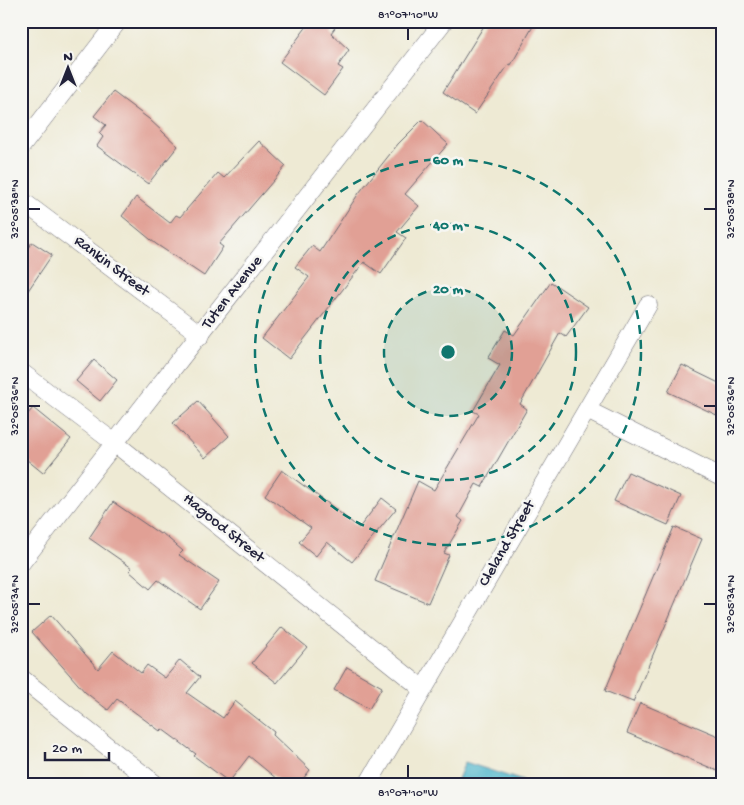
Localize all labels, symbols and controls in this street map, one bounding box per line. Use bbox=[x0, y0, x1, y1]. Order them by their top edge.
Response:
text: 81°07'10"W bbox=[378, 9, 438, 23]
north arrow bbox=[42, 42, 92, 92]
text: N bbox=[63, 49, 73, 66]
text: 60 m bbox=[433, 152, 464, 170]
text: 32°05'38"N bbox=[9, 179, 23, 240]
text: 32°05'38"N bbox=[725, 179, 739, 240]
text: 40 m bbox=[432, 217, 463, 235]
street label: Rankin Street bbox=[70, 232, 154, 302]
street label: Tuten Avenue bbox=[198, 252, 268, 334]
text: 20 m bbox=[433, 281, 463, 299]
centre of rings bbox=[439, 343, 457, 361]
text: 32°05'36"N bbox=[9, 376, 23, 436]
text: 32°05'36"N bbox=[725, 376, 739, 436]
street label: Hagood Street bbox=[178, 490, 269, 569]
street label: Cleland Street bbox=[476, 496, 541, 590]
text: 32°05'34"N bbox=[9, 575, 23, 634]
text: 32°05'34"N bbox=[725, 575, 739, 634]
scale bar bbox=[45, 730, 109, 762]
text: 20 m bbox=[52, 740, 82, 758]
text: 81°07'10"W bbox=[378, 787, 438, 801]

